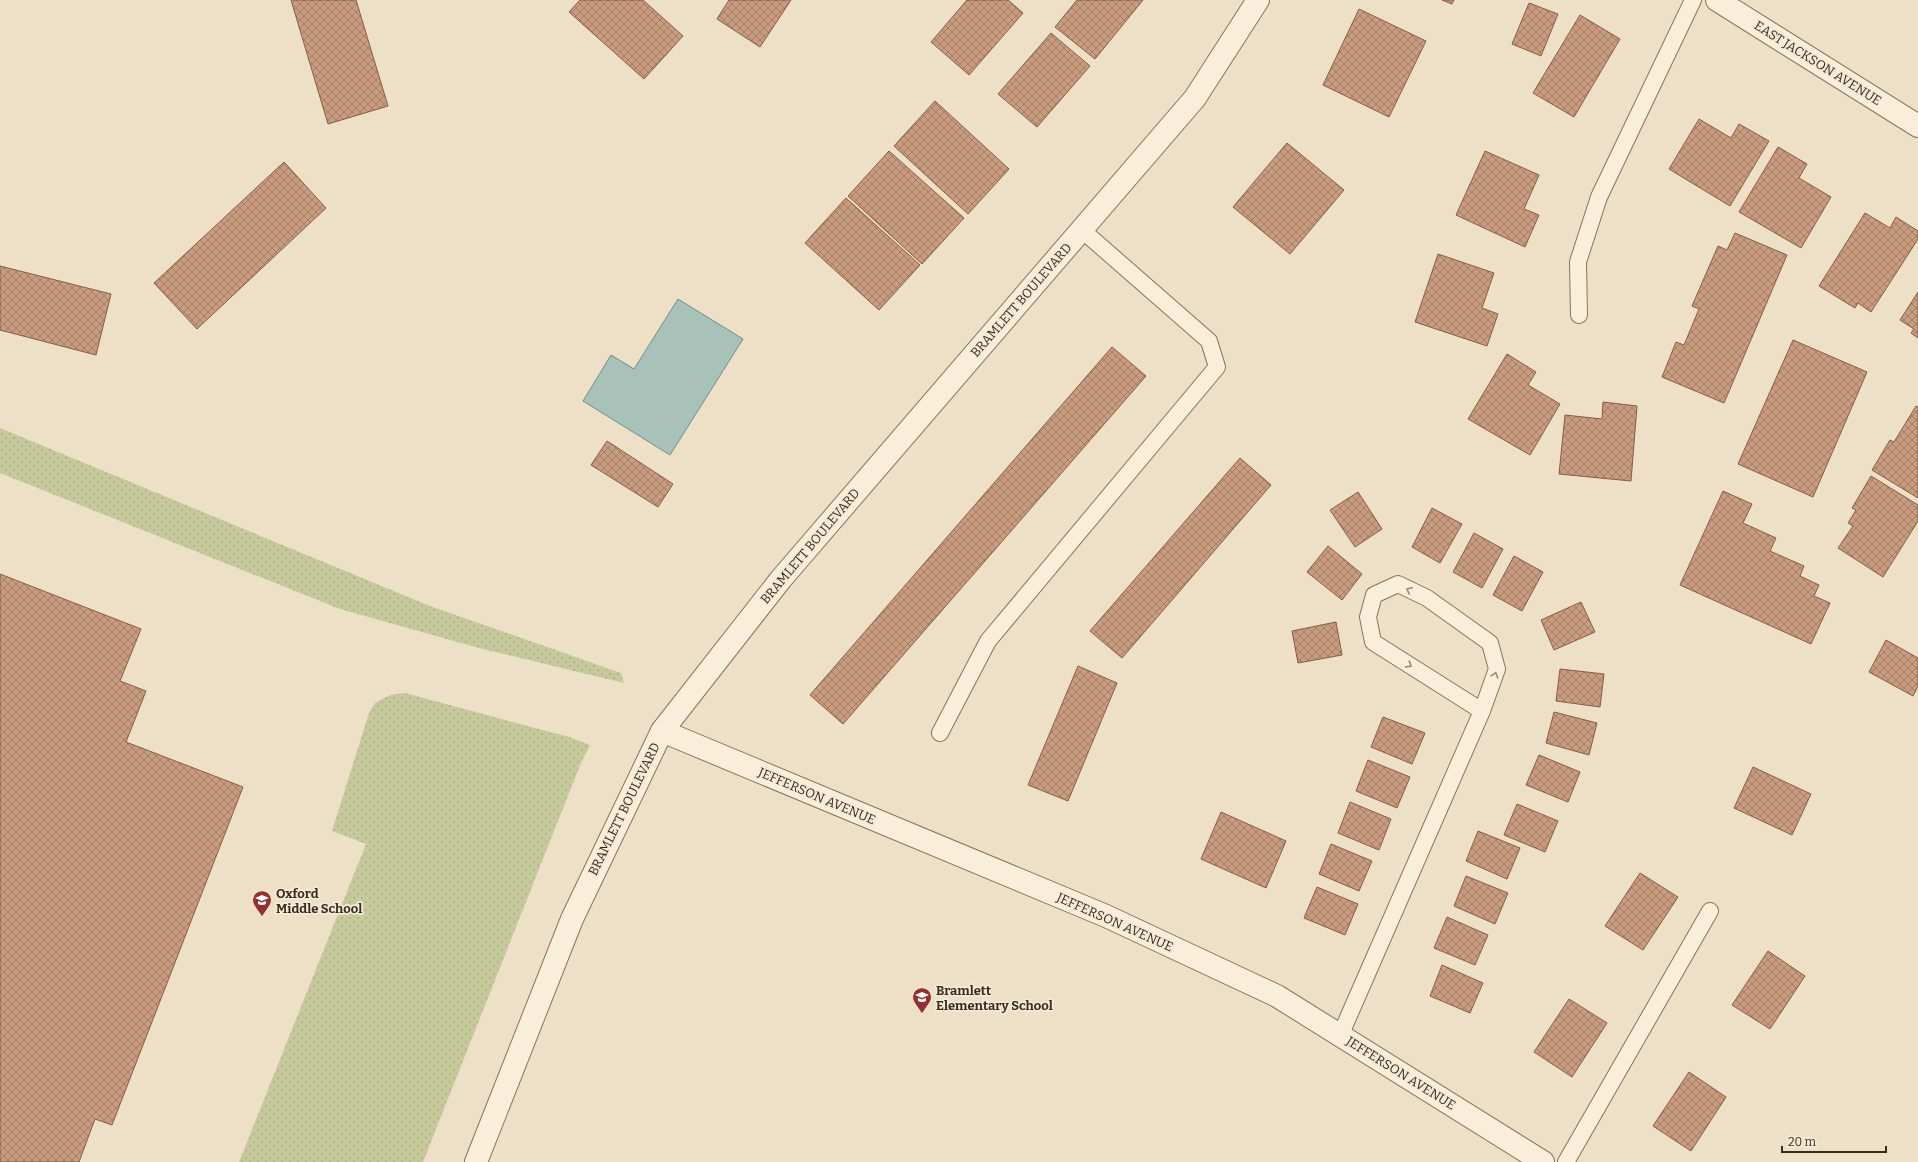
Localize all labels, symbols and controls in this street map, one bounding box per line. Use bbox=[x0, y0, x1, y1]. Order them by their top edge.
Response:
street label: EAST JACKSON AVENUE bbox=[1752, 18, 1884, 108]
street label: BRAMLETT BOULEVARD bbox=[967, 240, 1075, 360]
street label: BRAMLETT BOULEVARD bbox=[757, 485, 863, 607]
one-way arrow bbox=[1406, 587, 1413, 595]
one-way arrow bbox=[1405, 661, 1412, 668]
one-way arrow bbox=[1490, 671, 1498, 678]
street label: BRAMLETT BOULEVARD bbox=[585, 740, 663, 878]
street label: JEFFERSON AVENUE bbox=[755, 764, 878, 828]
place label: Oxford Middle School bbox=[276, 886, 362, 916]
school or university icon: Oxford Middle School bbox=[251, 889, 273, 917]
street label: JEFFERSON AVENUE bbox=[1053, 889, 1176, 954]
place label: Bramlett Elementary School bbox=[936, 983, 1053, 1013]
school or university icon: Bramlett Elementary School bbox=[911, 986, 933, 1014]
street label: JEFFERSON AVENUE bbox=[1343, 1033, 1458, 1113]
scale bar bbox=[1782, 1128, 1886, 1154]
text: 20 m bbox=[1788, 1135, 1817, 1149]

